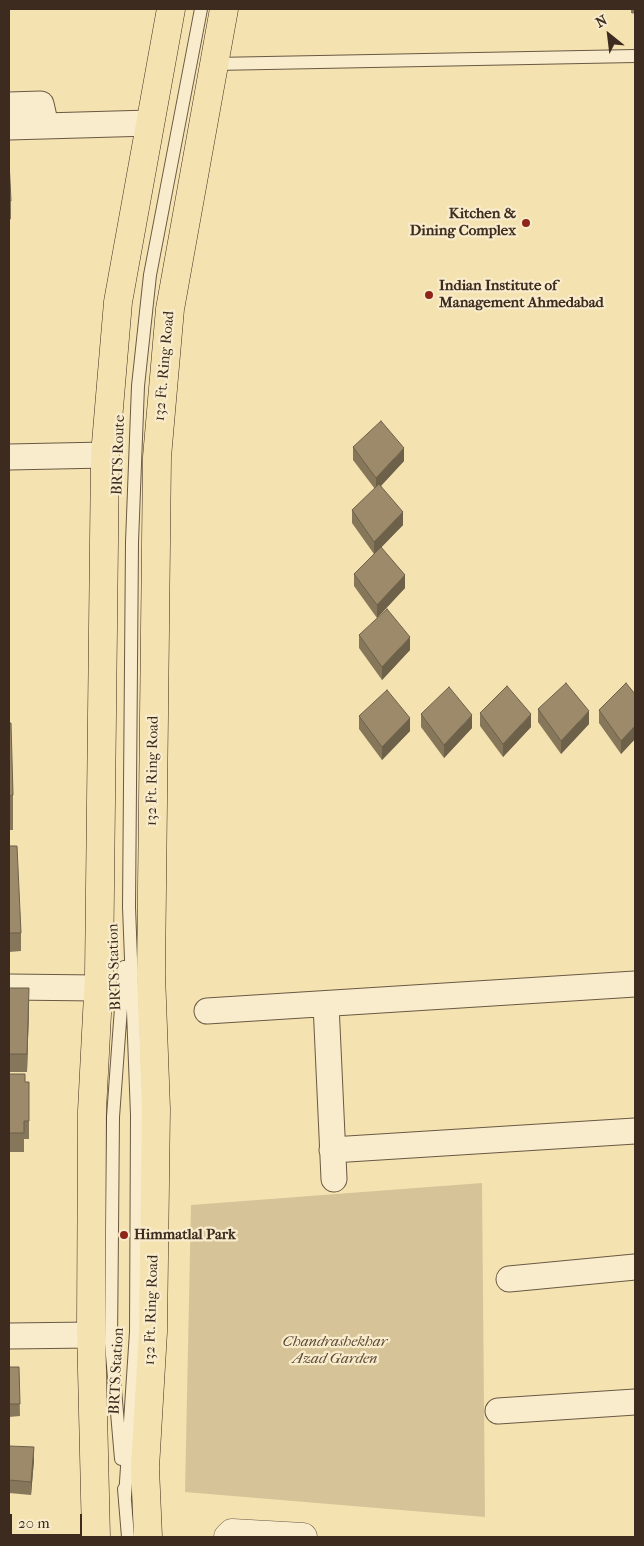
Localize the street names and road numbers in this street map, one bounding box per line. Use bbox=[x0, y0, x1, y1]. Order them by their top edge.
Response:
street label: 132 Ft. Ring Road bbox=[151, 310, 179, 422]
street label: BRTS Route bbox=[109, 414, 129, 496]
street label: 132 Ft. Ring Road bbox=[143, 716, 163, 826]
street label: BRTS Station bbox=[104, 923, 126, 1011]
street label: 132 Ft. Ring Road bbox=[141, 1254, 163, 1366]
street label: BRTS Station bbox=[106, 1327, 128, 1415]

